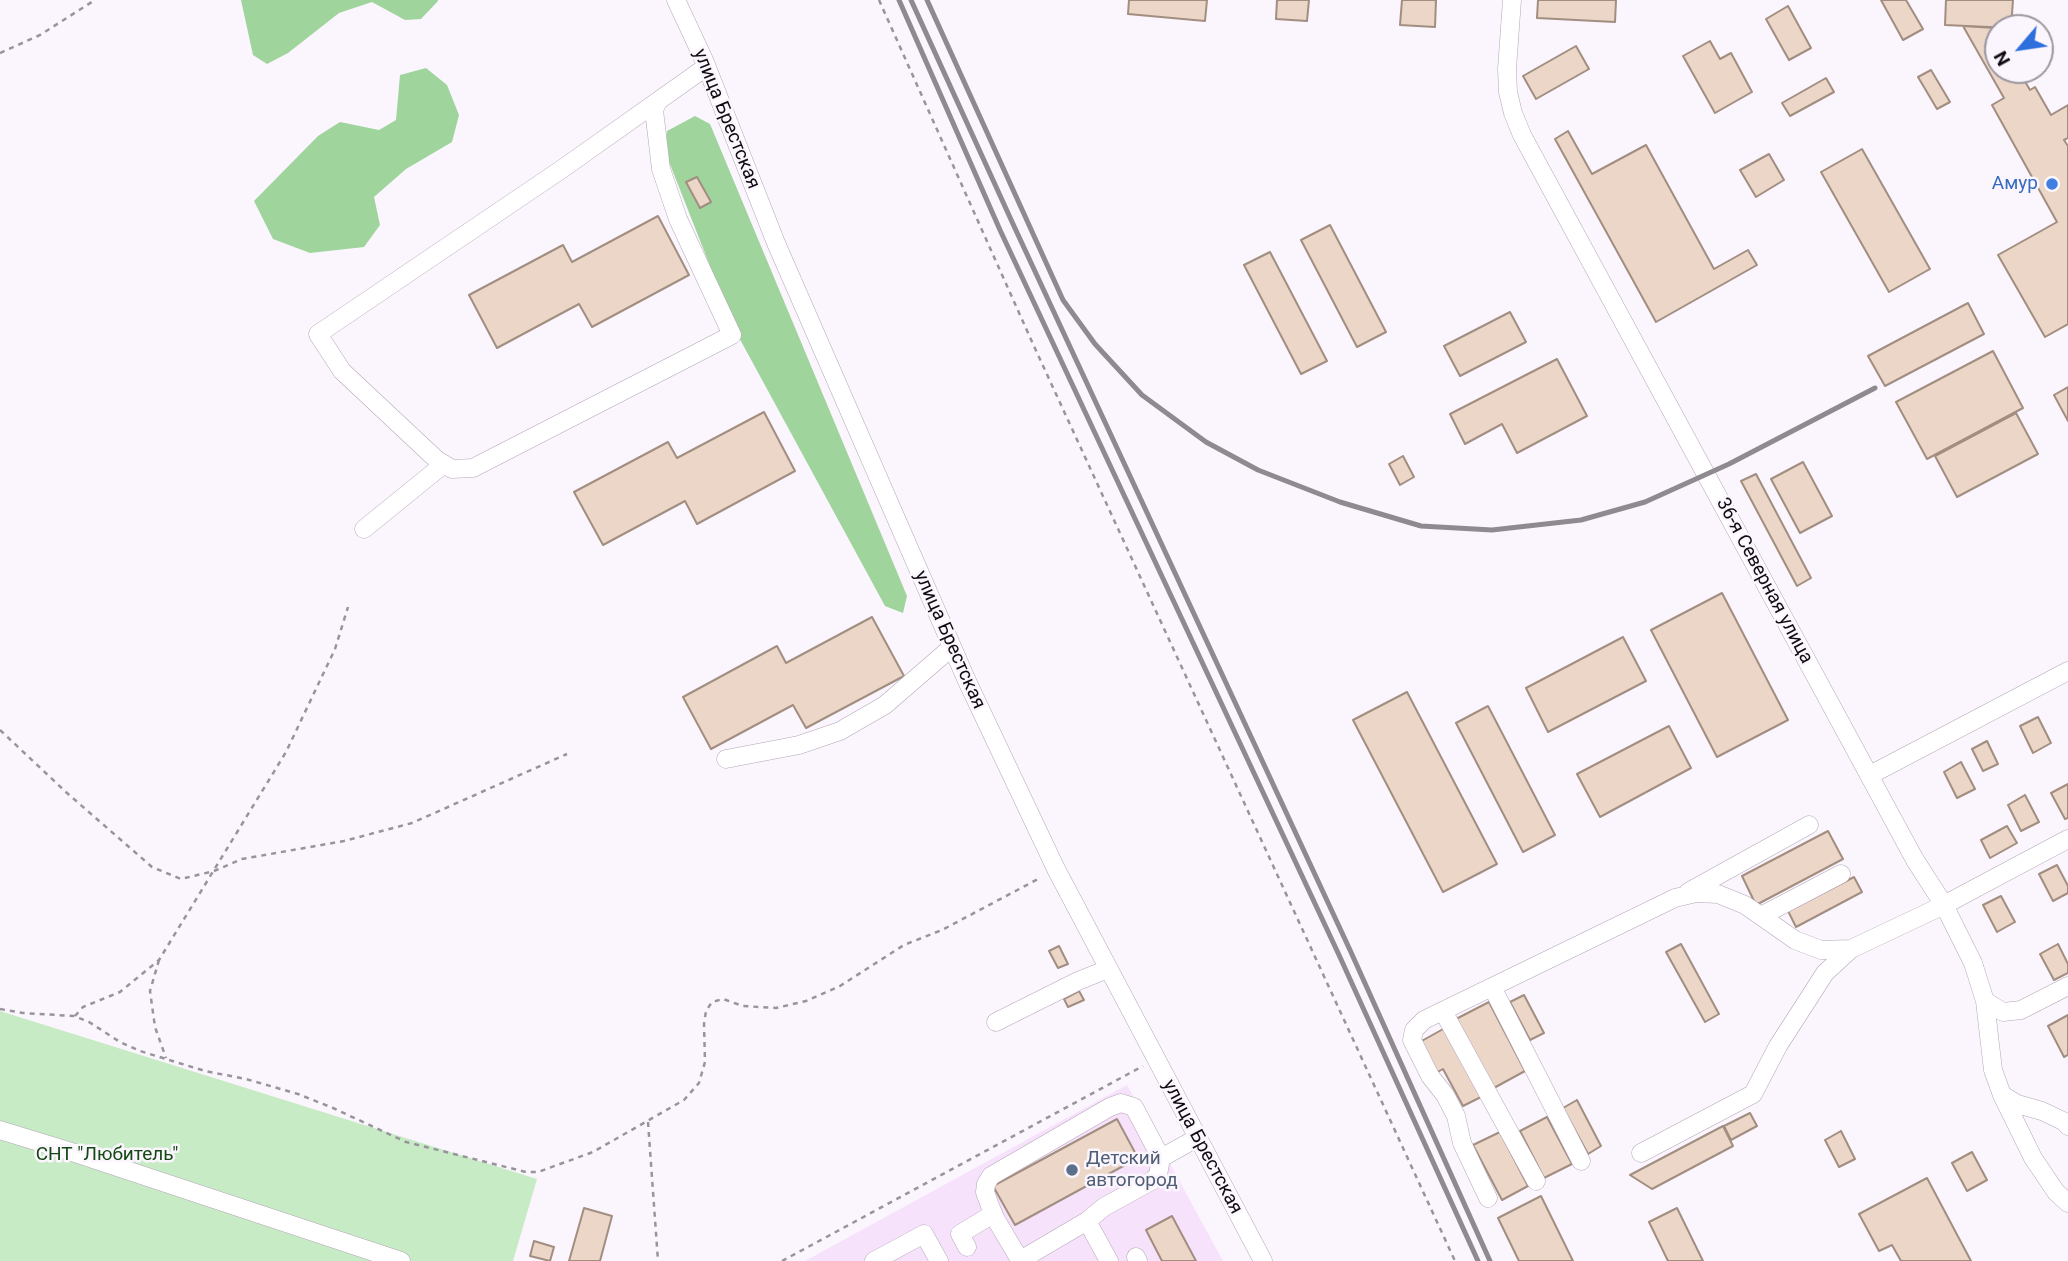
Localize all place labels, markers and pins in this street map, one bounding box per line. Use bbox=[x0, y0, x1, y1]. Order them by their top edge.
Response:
place label: Амур bbox=[1992, 173, 2038, 195]
marker: Амур bbox=[2044, 176, 2060, 192]
place label: Детский автогород bbox=[1086, 1148, 1178, 1192]
marker: Детский автогород bbox=[1064, 1162, 1080, 1178]

